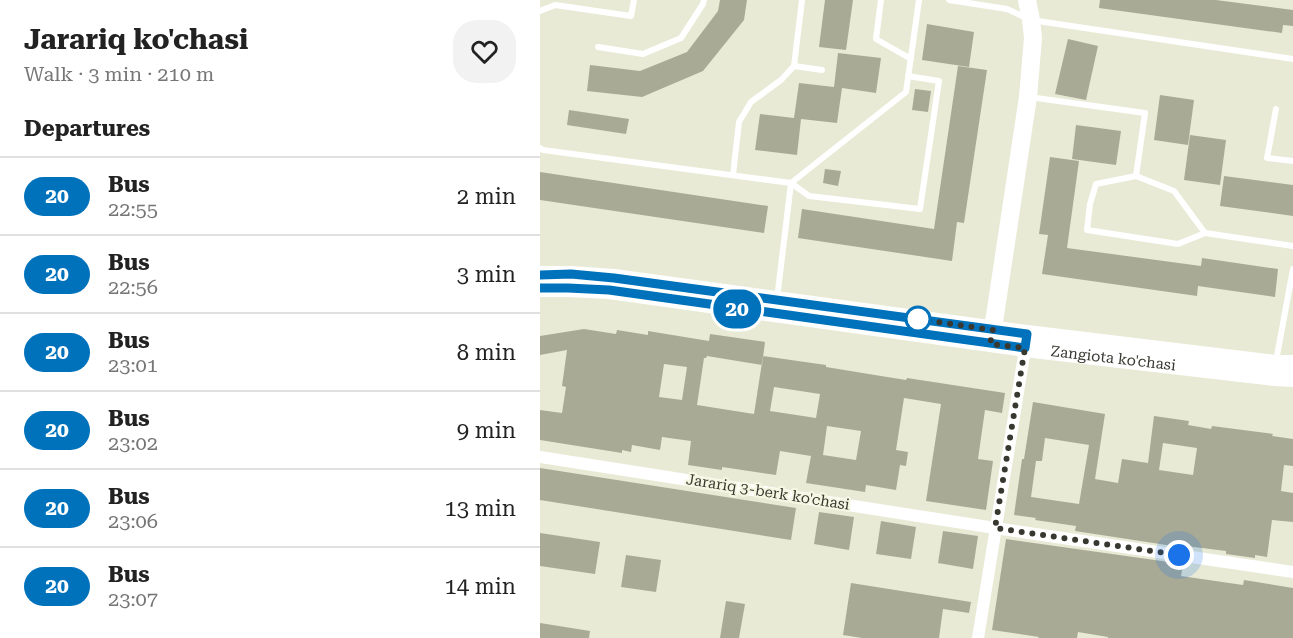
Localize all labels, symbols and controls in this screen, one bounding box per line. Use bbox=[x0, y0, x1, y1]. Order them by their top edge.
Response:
button: heart bbox=[453, 20, 516, 83]
text: Jarariq ko'chasi bbox=[24, 23, 248, 56]
text: Walk · 3 min · 210 m bbox=[24, 62, 214, 86]
text: Departures bbox=[24, 116, 150, 141]
text: Bus bbox=[108, 172, 150, 197]
text: 20 bbox=[45, 184, 69, 208]
text: 2 min bbox=[457, 184, 516, 209]
text: 22:55 bbox=[108, 197, 158, 221]
text: Bus bbox=[108, 250, 150, 275]
text: 20 bbox=[45, 262, 69, 286]
text: 3 min bbox=[457, 262, 516, 287]
text: 22:56 bbox=[108, 275, 158, 299]
line badge: 20 bbox=[710, 290, 764, 328]
text: 20 bbox=[725, 297, 749, 321]
unlabelled marker bbox=[905, 306, 931, 332]
text: Bus bbox=[108, 328, 150, 353]
text: 20 bbox=[45, 340, 69, 364]
text: 8 min bbox=[457, 340, 516, 365]
street label: Zangiota ko'chasi bbox=[1050, 342, 1177, 374]
text: 23:01 bbox=[108, 353, 158, 377]
text: Bus bbox=[108, 406, 150, 431]
text: 20 bbox=[45, 418, 69, 442]
text: 9 min bbox=[457, 418, 516, 443]
text: 23:02 bbox=[108, 431, 158, 455]
street label: Jarariq 3-berk ko'chasi bbox=[685, 470, 851, 514]
text: Bus bbox=[108, 484, 150, 509]
text: 20 bbox=[45, 496, 69, 520]
text: 13 min bbox=[445, 496, 516, 521]
text: 23:06 bbox=[108, 509, 158, 533]
your location bbox=[1164, 540, 1194, 570]
text: Bus bbox=[108, 562, 150, 587]
text: 20 bbox=[45, 574, 69, 598]
text: 14 min bbox=[445, 574, 516, 599]
text: 23:07 bbox=[108, 587, 158, 611]

